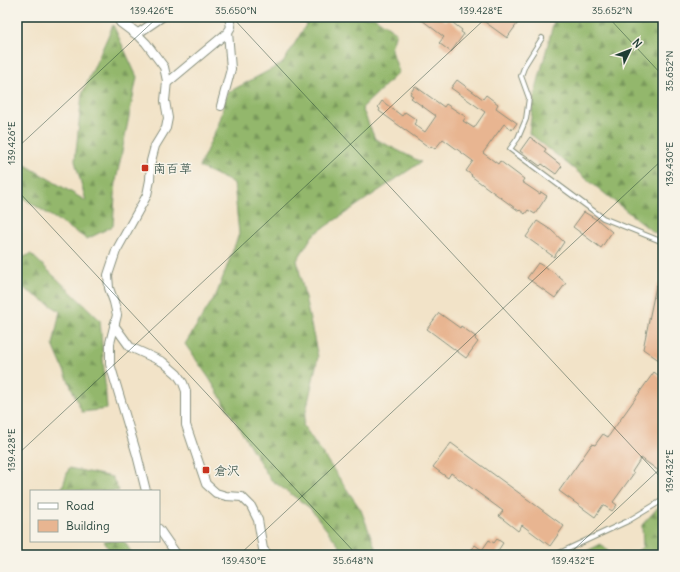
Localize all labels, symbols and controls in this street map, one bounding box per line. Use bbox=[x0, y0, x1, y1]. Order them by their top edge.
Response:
text: 139.426°E bbox=[130, 4, 174, 17]
text: 35.650°N bbox=[215, 4, 257, 17]
text: 139.428°E bbox=[459, 4, 503, 17]
text: 35.652°N bbox=[592, 4, 632, 17]
north arrow bbox=[610, 30, 650, 70]
text: N bbox=[630, 36, 645, 51]
text: 35.652°N bbox=[663, 51, 676, 91]
text: 139.426°E bbox=[5, 121, 18, 165]
text: 139.430°E bbox=[663, 142, 676, 186]
place label: 南百草 bbox=[153, 160, 192, 177]
marker: 南百草 bbox=[140, 163, 150, 173]
text: 139.428°E bbox=[5, 428, 18, 472]
text: 139.432°E bbox=[663, 449, 676, 493]
place label: 倉沢 bbox=[214, 462, 240, 479]
marker: 倉沢 bbox=[201, 465, 211, 475]
legend bbox=[30, 490, 160, 542]
text: Road bbox=[66, 498, 94, 513]
text: Building bbox=[66, 518, 110, 533]
text: 139.430°E bbox=[222, 554, 266, 567]
text: 35.648°N bbox=[332, 554, 374, 567]
text: 139.432°E bbox=[551, 554, 595, 567]

